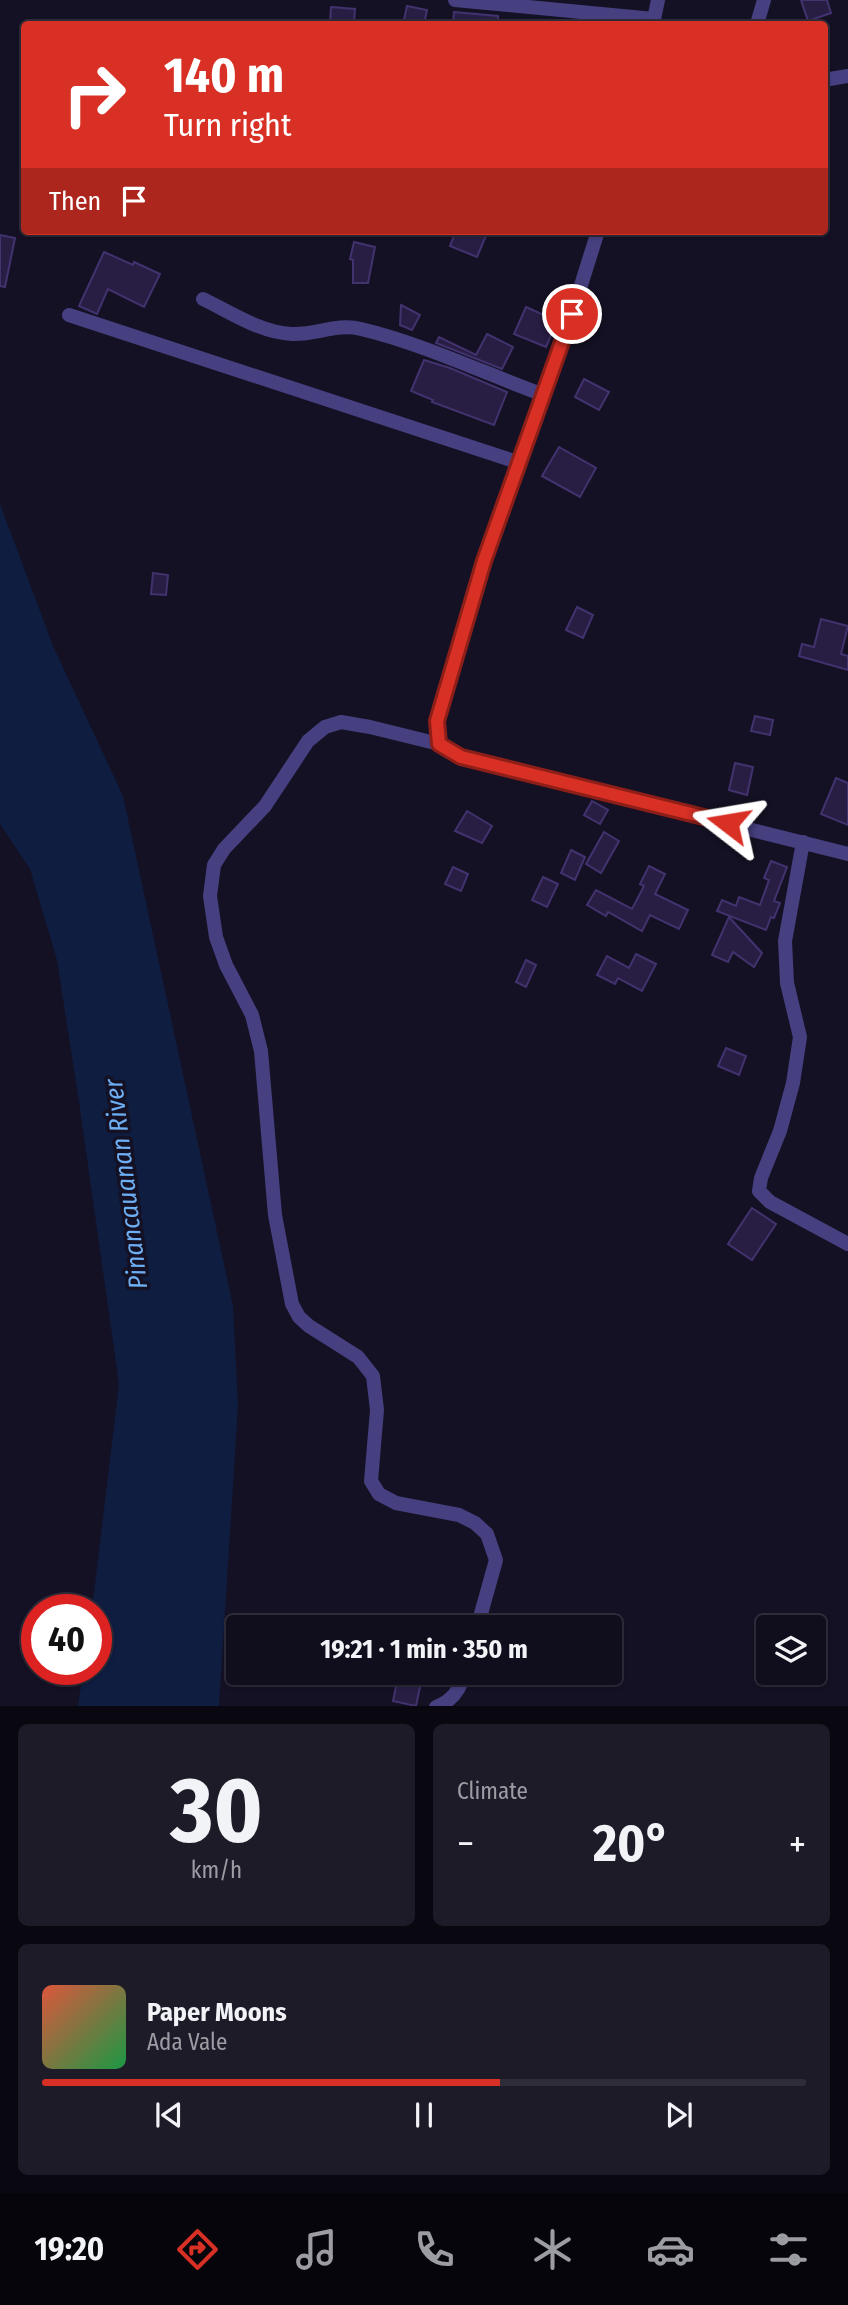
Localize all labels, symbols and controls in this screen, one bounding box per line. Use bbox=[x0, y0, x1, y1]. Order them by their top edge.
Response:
text: 140 m bbox=[164, 46, 284, 105]
icon: right bbox=[49, 49, 140, 140]
text: Turn right bbox=[164, 106, 291, 144]
icon: arrive bbox=[115, 182, 153, 220]
text: Then bbox=[49, 186, 101, 217]
pin bbox=[542, 284, 602, 344]
icon: arrive bbox=[553, 295, 591, 333]
position arrow bbox=[691, 786, 765, 860]
water label: Pinancauanan River bbox=[98, 1076, 154, 1291]
speed limit sign: 40 bbox=[21, 1594, 112, 1685]
map controls bbox=[756, 1615, 826, 1685]
button: layers bbox=[756, 1615, 826, 1685]
text: 19:21 · 1 min · 350 m bbox=[320, 1634, 528, 1665]
text: 30 bbox=[170, 1756, 263, 1865]
text: Climate bbox=[457, 1777, 528, 1805]
text: 20° bbox=[593, 1812, 670, 1875]
text: − bbox=[457, 1821, 474, 1867]
text: + bbox=[789, 1821, 806, 1867]
text: km/h bbox=[191, 1856, 242, 1884]
text: Paper Moons bbox=[147, 1997, 287, 2028]
text: Ada Vale bbox=[147, 2028, 227, 2056]
icon: previous bbox=[150, 2096, 188, 2134]
icon: pause bbox=[405, 2096, 443, 2134]
icon: next bbox=[660, 2096, 698, 2134]
icon: directions bbox=[173, 2225, 222, 2274]
icon: music bbox=[292, 2225, 341, 2274]
icon: phone bbox=[410, 2225, 459, 2274]
icon: climate bbox=[528, 2225, 577, 2274]
icon: car bbox=[646, 2225, 695, 2274]
icon: filters bbox=[764, 2225, 813, 2274]
text: 19:20 bbox=[35, 2230, 104, 2268]

